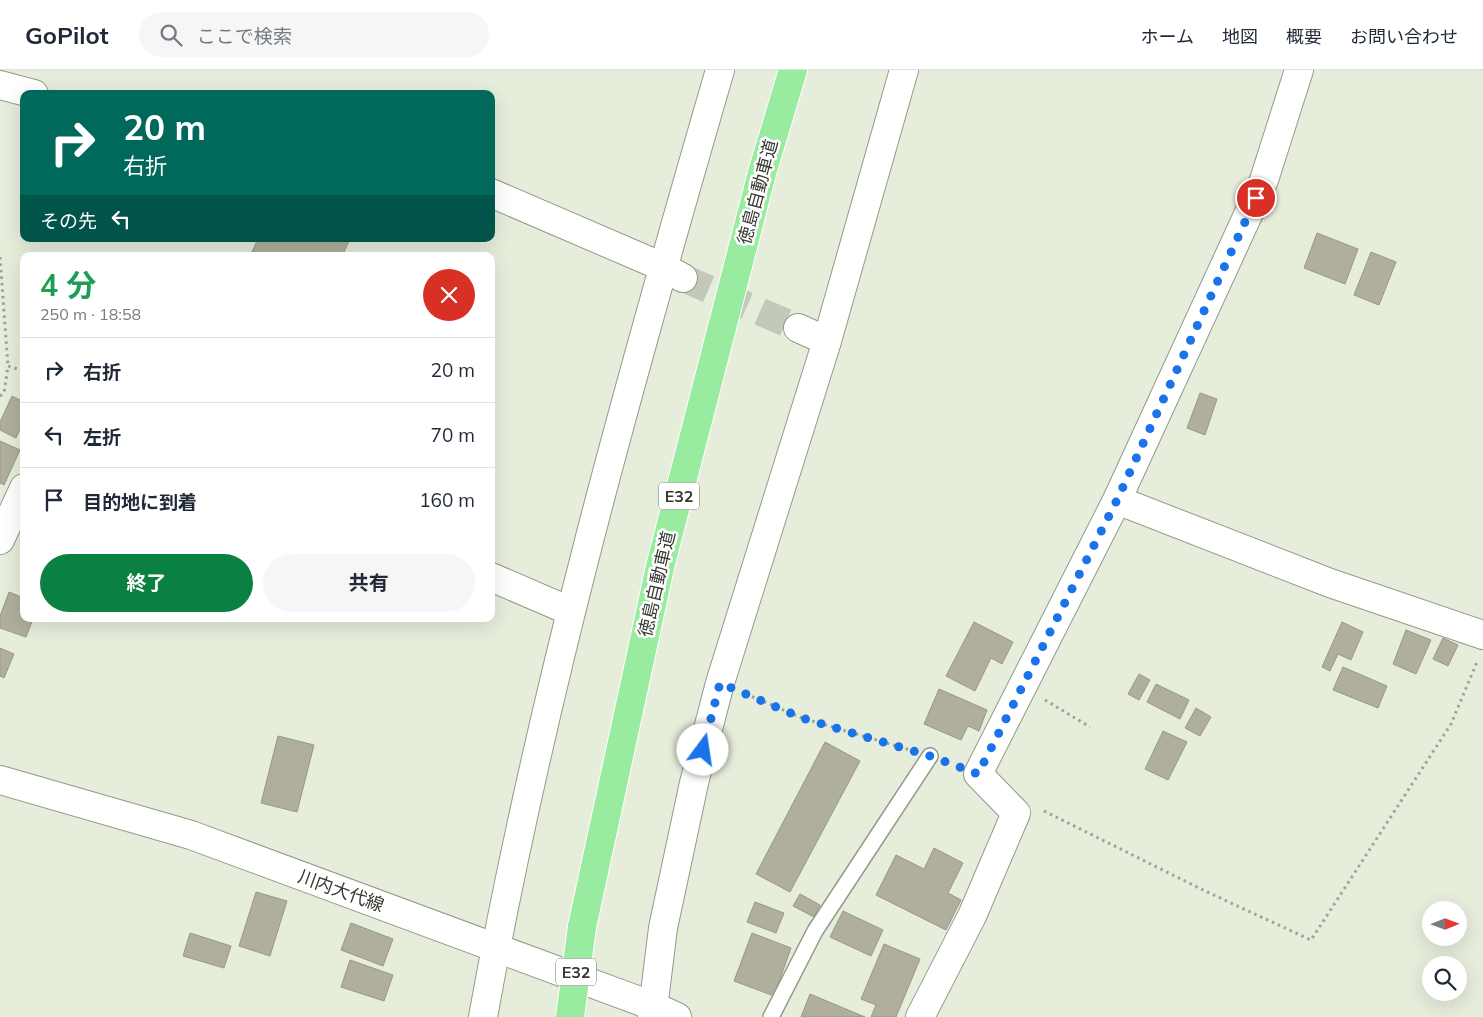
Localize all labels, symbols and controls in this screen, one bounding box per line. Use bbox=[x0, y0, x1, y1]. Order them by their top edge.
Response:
search box bbox=[139, 12, 489, 57]
text: GoPilot bbox=[25, 20, 109, 50]
icon: search bbox=[157, 21, 185, 49]
text: ここで検索 bbox=[197, 24, 292, 48]
text: ホーム bbox=[1141, 25, 1194, 48]
text: 地図 bbox=[1222, 25, 1258, 48]
text: 概要 bbox=[1286, 25, 1322, 48]
text: お問い合わせ bbox=[1350, 25, 1458, 48]
text: 20 m bbox=[123, 105, 206, 149]
icon: right bbox=[40, 110, 105, 175]
street label: 徳島自動車道 bbox=[732, 137, 783, 247]
text: 右折 bbox=[123, 152, 167, 180]
pin bbox=[1235, 177, 1277, 219]
icon: arrive bbox=[1242, 184, 1270, 212]
icon: left bbox=[107, 205, 135, 233]
text: その先 bbox=[40, 209, 97, 233]
text: 4 分 bbox=[40, 266, 96, 304]
button: close bbox=[423, 269, 475, 321]
text: 250 m · 18:58 bbox=[40, 304, 141, 324]
icon: right bbox=[40, 356, 68, 384]
text: 20 m bbox=[431, 358, 475, 382]
text: 右折 bbox=[83, 360, 121, 384]
icon: left bbox=[40, 421, 68, 449]
text: 70 m bbox=[431, 423, 475, 447]
text: 左折 bbox=[83, 425, 121, 449]
road number: E32 bbox=[659, 482, 699, 510]
icon: arrive bbox=[40, 486, 68, 514]
text: 160 m bbox=[419, 488, 475, 512]
text: 目的地に到着 bbox=[83, 490, 197, 514]
street label: 徳島自動車道 bbox=[633, 529, 680, 639]
button: 終了 bbox=[40, 554, 253, 612]
button: 共有 bbox=[263, 554, 475, 612]
position arrow bbox=[676, 723, 728, 775]
street label: 川内大代線 bbox=[295, 864, 387, 917]
north arrow bbox=[1422, 901, 1468, 946]
map controls bbox=[1422, 901, 1467, 1001]
button: search bbox=[1422, 956, 1467, 1001]
road number: E32 bbox=[556, 959, 596, 986]

